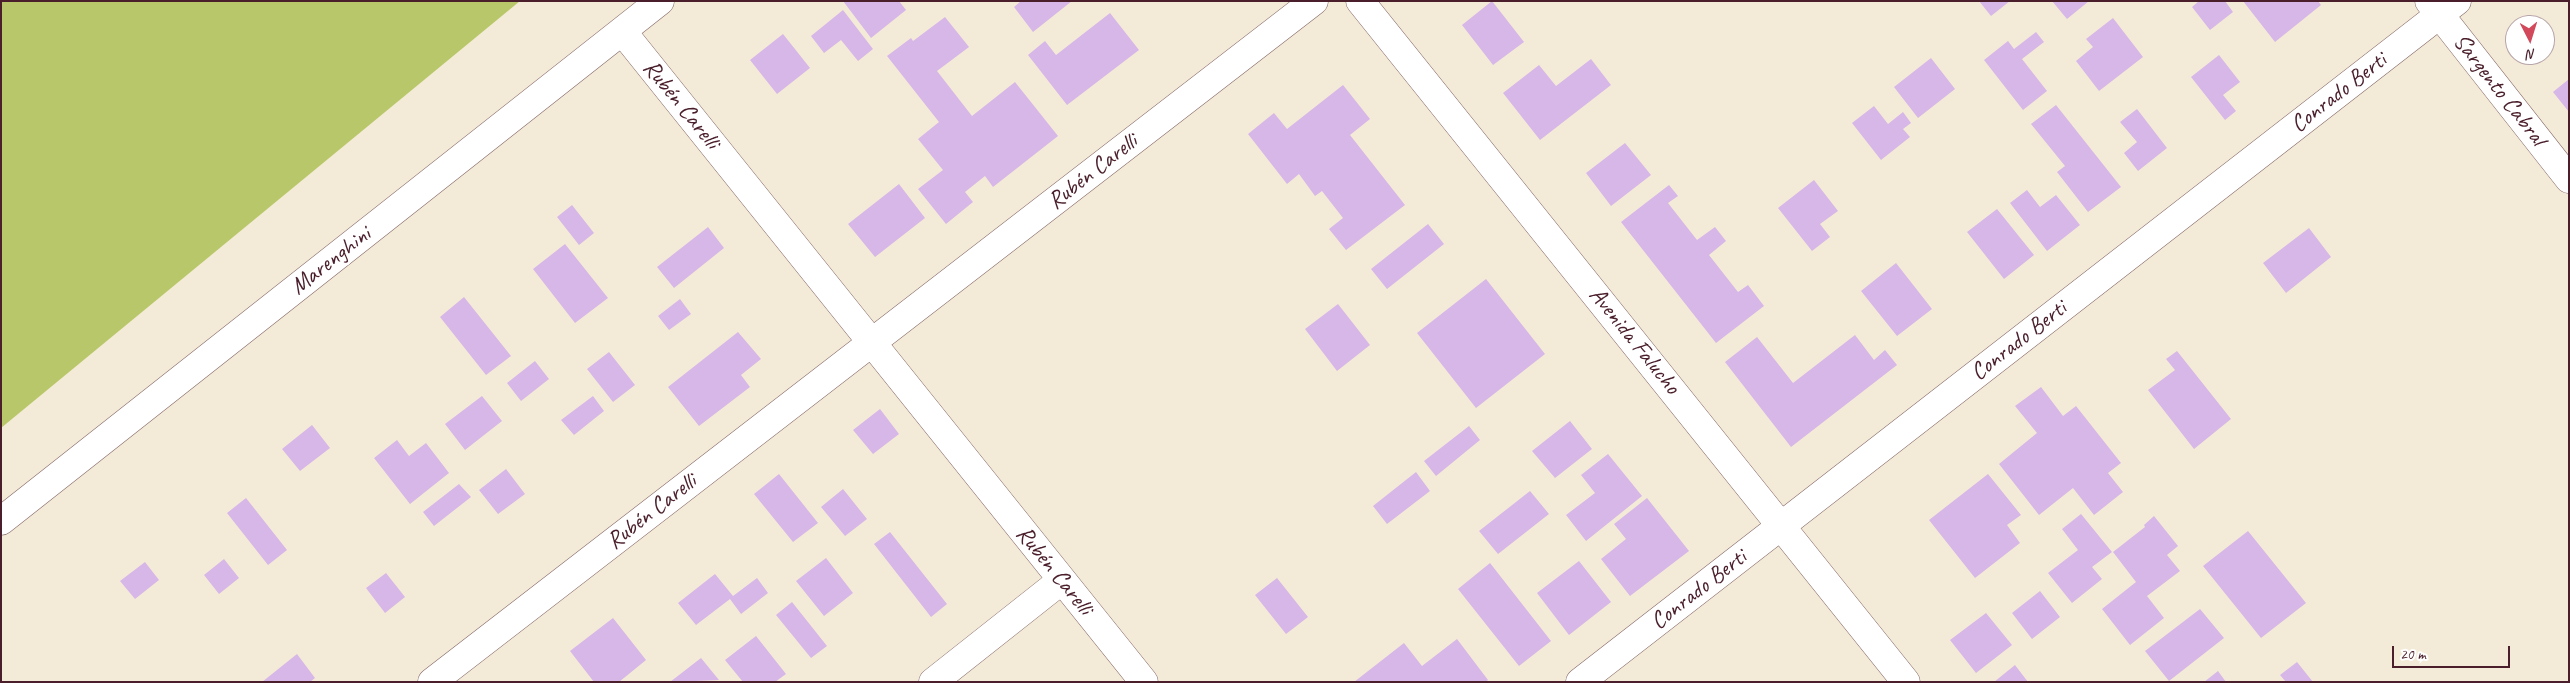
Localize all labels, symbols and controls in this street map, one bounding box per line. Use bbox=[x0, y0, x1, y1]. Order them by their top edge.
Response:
north arrow bbox=[2505, 15, 2555, 65]
street label: Sargento Cabral bbox=[2446, 28, 2552, 152]
text: N bbox=[2526, 46, 2536, 63]
street label: Conrado Berti bbox=[2285, 47, 2393, 139]
street label: Rubén Carelli bbox=[636, 55, 726, 155]
street label: Rubén Carelli bbox=[1042, 128, 1144, 216]
street label: Marenghini bbox=[285, 221, 377, 301]
street label: Avenida Falucho bbox=[1582, 282, 1686, 400]
street label: Conrado Berti bbox=[1965, 295, 2073, 387]
street label: Rubén Carelli bbox=[601, 468, 703, 556]
street label: Rubén Carelli bbox=[1009, 521, 1099, 621]
street label: Conrado Berti bbox=[1645, 544, 1753, 636]
scale bar bbox=[2395, 636, 2512, 668]
text: 20 m bbox=[2400, 645, 2426, 664]

